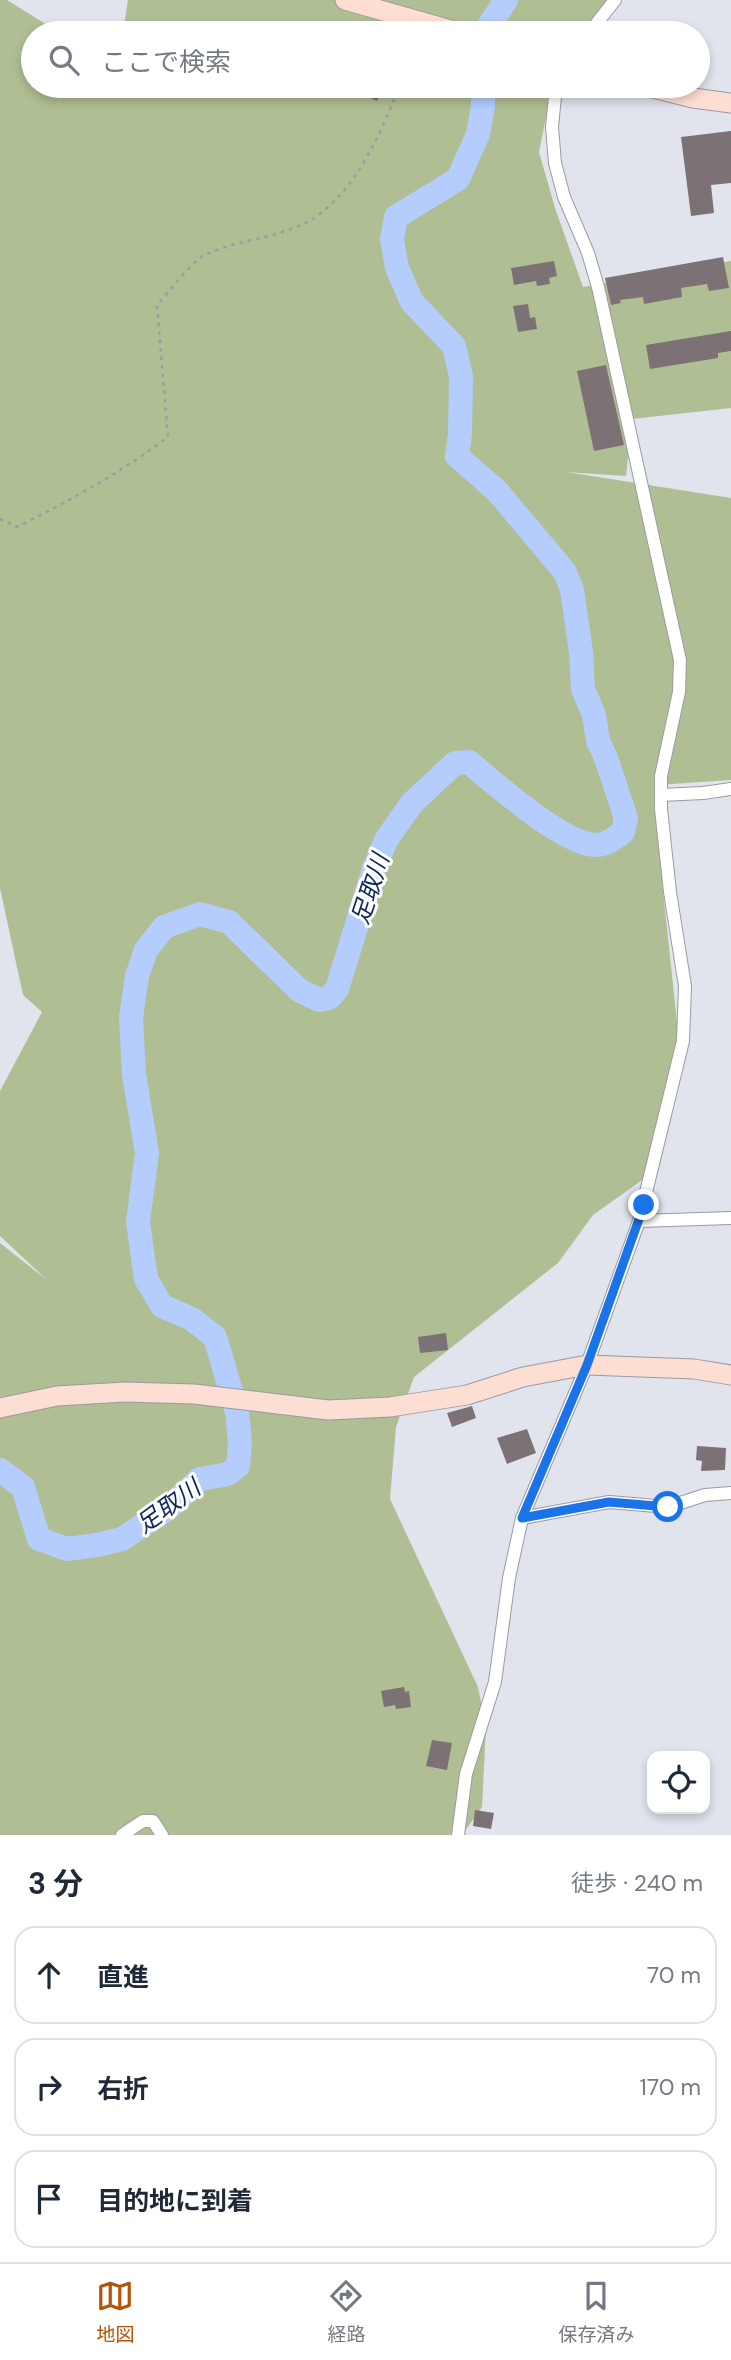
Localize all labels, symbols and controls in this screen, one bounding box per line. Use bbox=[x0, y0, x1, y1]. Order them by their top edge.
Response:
search box bbox=[21, 21, 710, 98]
icon: search bbox=[45, 41, 83, 79]
text: ここで検索 bbox=[101, 45, 231, 79]
water label: 足取川 bbox=[344, 847, 397, 928]
route end bbox=[628, 1189, 659, 1220]
water label: 足取川 bbox=[130, 1471, 209, 1540]
route start bbox=[652, 1491, 683, 1522]
map controls bbox=[647, 1751, 710, 1814]
button: locate bbox=[647, 1751, 710, 1814]
text: 3 分 bbox=[28, 1864, 83, 1903]
text: 徒歩 · 240 m bbox=[571, 1868, 703, 1898]
icon: ahead bbox=[30, 1956, 68, 1994]
text: 直進 bbox=[97, 1960, 149, 1994]
text: 70 m bbox=[647, 1960, 701, 1990]
icon: right bbox=[30, 2068, 68, 2106]
text: 右折 bbox=[97, 2072, 149, 2106]
text: 170 m bbox=[640, 2072, 701, 2102]
icon: arrive bbox=[30, 2180, 68, 2218]
text: 目的地に到着 bbox=[97, 2184, 253, 2218]
tab: 地図 bbox=[96, 2277, 135, 2347]
tab: 経路 bbox=[327, 2277, 366, 2347]
tab: 保存済み bbox=[558, 2277, 635, 2347]

